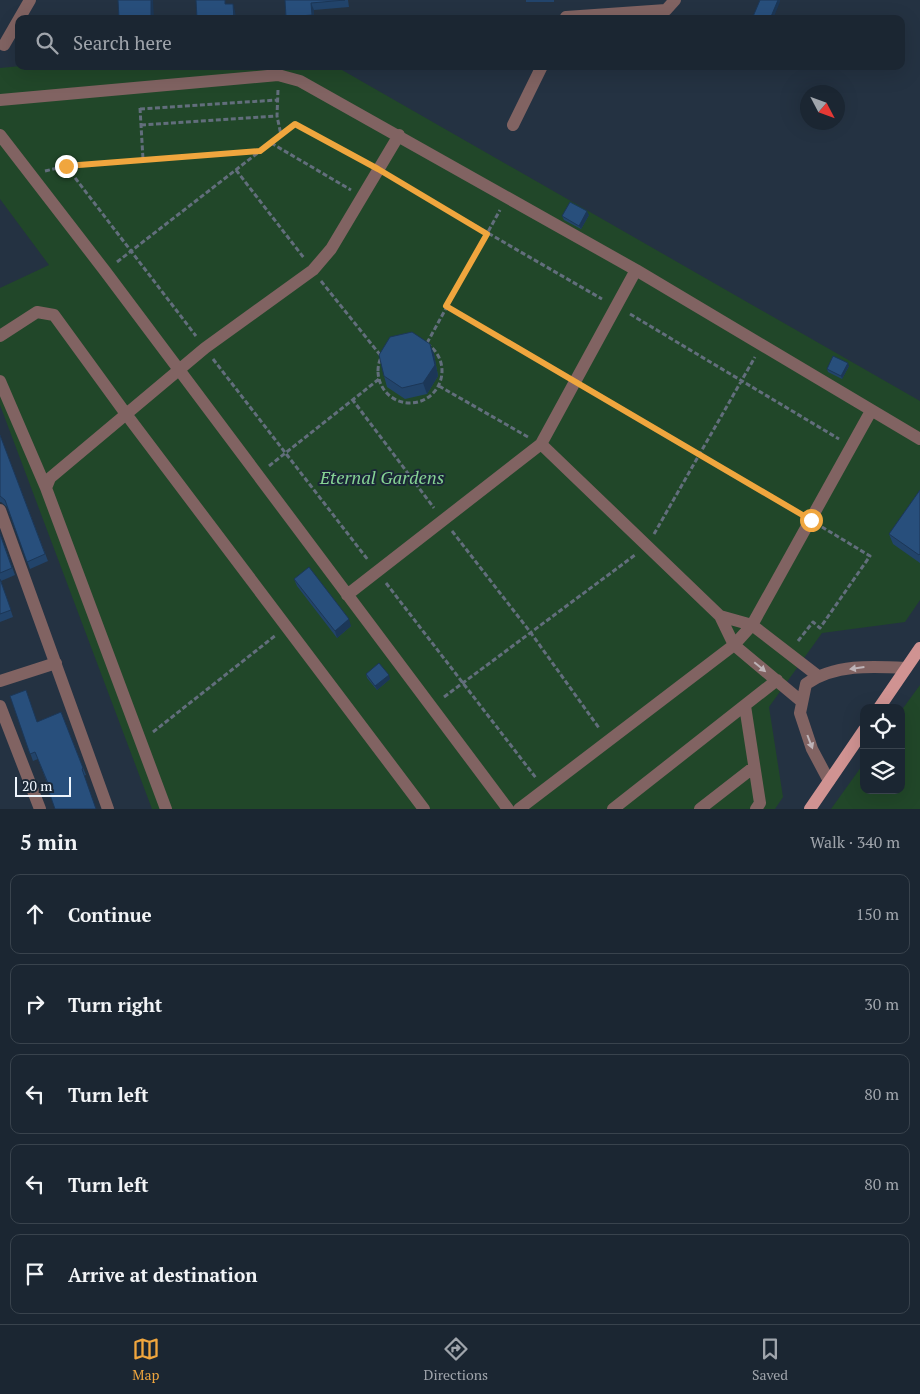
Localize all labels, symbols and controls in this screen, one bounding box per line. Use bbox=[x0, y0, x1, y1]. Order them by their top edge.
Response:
search box bbox=[15, 15, 905, 70]
icon: search bbox=[33, 29, 61, 57]
text: Search here bbox=[73, 30, 172, 55]
north arrow bbox=[800, 85, 845, 130]
route end bbox=[55, 155, 78, 178]
park label: Eternal Gardens bbox=[319, 465, 444, 489]
route start bbox=[800, 509, 823, 532]
one-way arrow bbox=[753, 661, 766, 672]
one-way arrow bbox=[849, 664, 865, 672]
map controls bbox=[860, 704, 905, 794]
button: locate bbox=[860, 704, 905, 749]
one-way arrow bbox=[807, 735, 814, 750]
button: layers bbox=[860, 749, 905, 794]
scale bar bbox=[15, 774, 71, 797]
text: 20 m bbox=[22, 776, 52, 795]
text: 5 min bbox=[20, 828, 77, 856]
text: Walk · 340 m bbox=[810, 831, 900, 853]
icon: ahead bbox=[21, 900, 49, 928]
text: Continue bbox=[68, 902, 152, 927]
text: 150 m bbox=[856, 903, 899, 925]
icon: right bbox=[21, 990, 49, 1018]
text: Turn right bbox=[68, 992, 162, 1017]
text: 30 m bbox=[864, 993, 899, 1015]
icon: left bbox=[21, 1080, 49, 1108]
text: Turn left bbox=[68, 1082, 149, 1107]
text: 80 m bbox=[864, 1083, 899, 1105]
icon: left bbox=[21, 1170, 49, 1198]
text: Turn left bbox=[68, 1172, 149, 1197]
text: 80 m bbox=[864, 1173, 899, 1195]
icon: arrive bbox=[21, 1260, 49, 1288]
text: Arrive at destination bbox=[68, 1262, 257, 1287]
tab: Map bbox=[132, 1335, 160, 1384]
tab: Directions bbox=[424, 1335, 488, 1384]
tab: Saved bbox=[752, 1335, 788, 1384]

